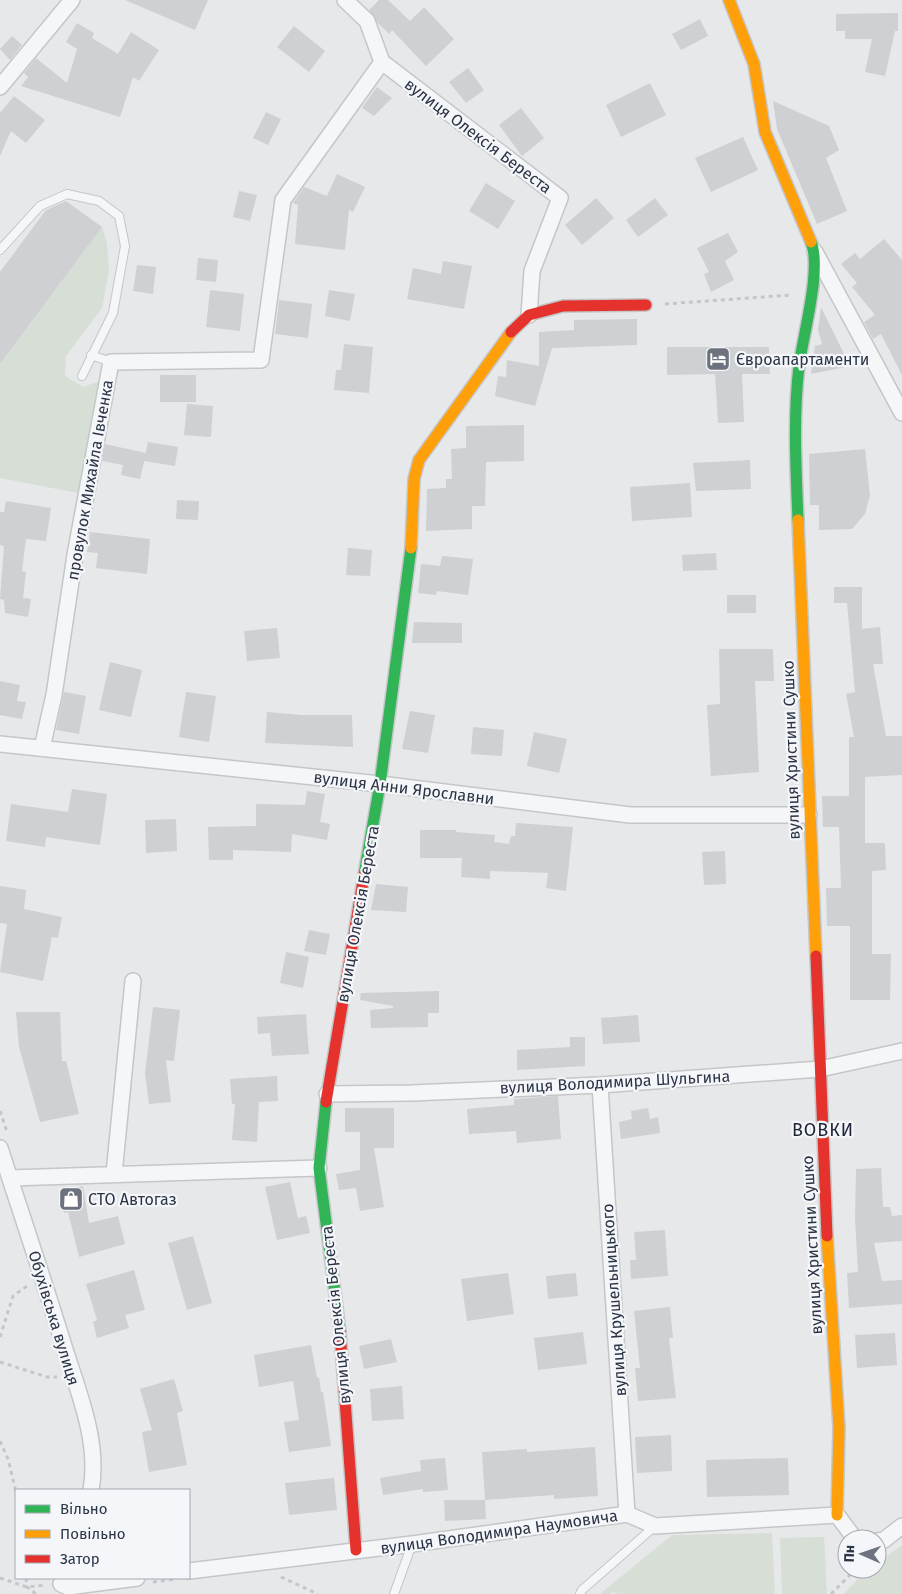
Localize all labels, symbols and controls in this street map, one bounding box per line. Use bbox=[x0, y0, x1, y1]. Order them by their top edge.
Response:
street label: вулиця Олексія Береста bbox=[401, 75, 555, 197]
hotel icon: Євроапартаменти bbox=[705, 346, 731, 372]
place label: Євроапартаменти bbox=[736, 350, 869, 369]
street label: провулок Михайла Івченка bbox=[63, 378, 117, 582]
street label: вулиця Христини Сушко bbox=[778, 660, 804, 840]
street label: вулиця Анни Ярославни bbox=[313, 767, 495, 809]
street label: вулиця Олексія Береста bbox=[333, 824, 383, 1004]
street label: вулиця Володимира Шульгина bbox=[499, 1066, 731, 1098]
district label: ВОВКИ bbox=[792, 1119, 854, 1141]
street label: вулиця Христини Сушко bbox=[798, 1155, 826, 1335]
shop icon: СТО Автогаз bbox=[58, 1186, 84, 1212]
place label: СТО Автогаз bbox=[88, 1190, 177, 1209]
street label: вулиця Крушельницького bbox=[598, 1203, 630, 1397]
street label: вулиця Олексія Береста bbox=[317, 1225, 355, 1405]
street label: Обухівська вулиця bbox=[24, 1248, 84, 1388]
legend bbox=[15, 1489, 190, 1579]
text: Вільно bbox=[60, 1500, 107, 1518]
street label: вулиця Володимира Наумовича bbox=[379, 1506, 619, 1558]
text: Повільно bbox=[60, 1525, 126, 1543]
north arrow bbox=[837, 1529, 887, 1579]
text: Пн bbox=[841, 1545, 858, 1563]
text: Затор bbox=[60, 1550, 100, 1568]

